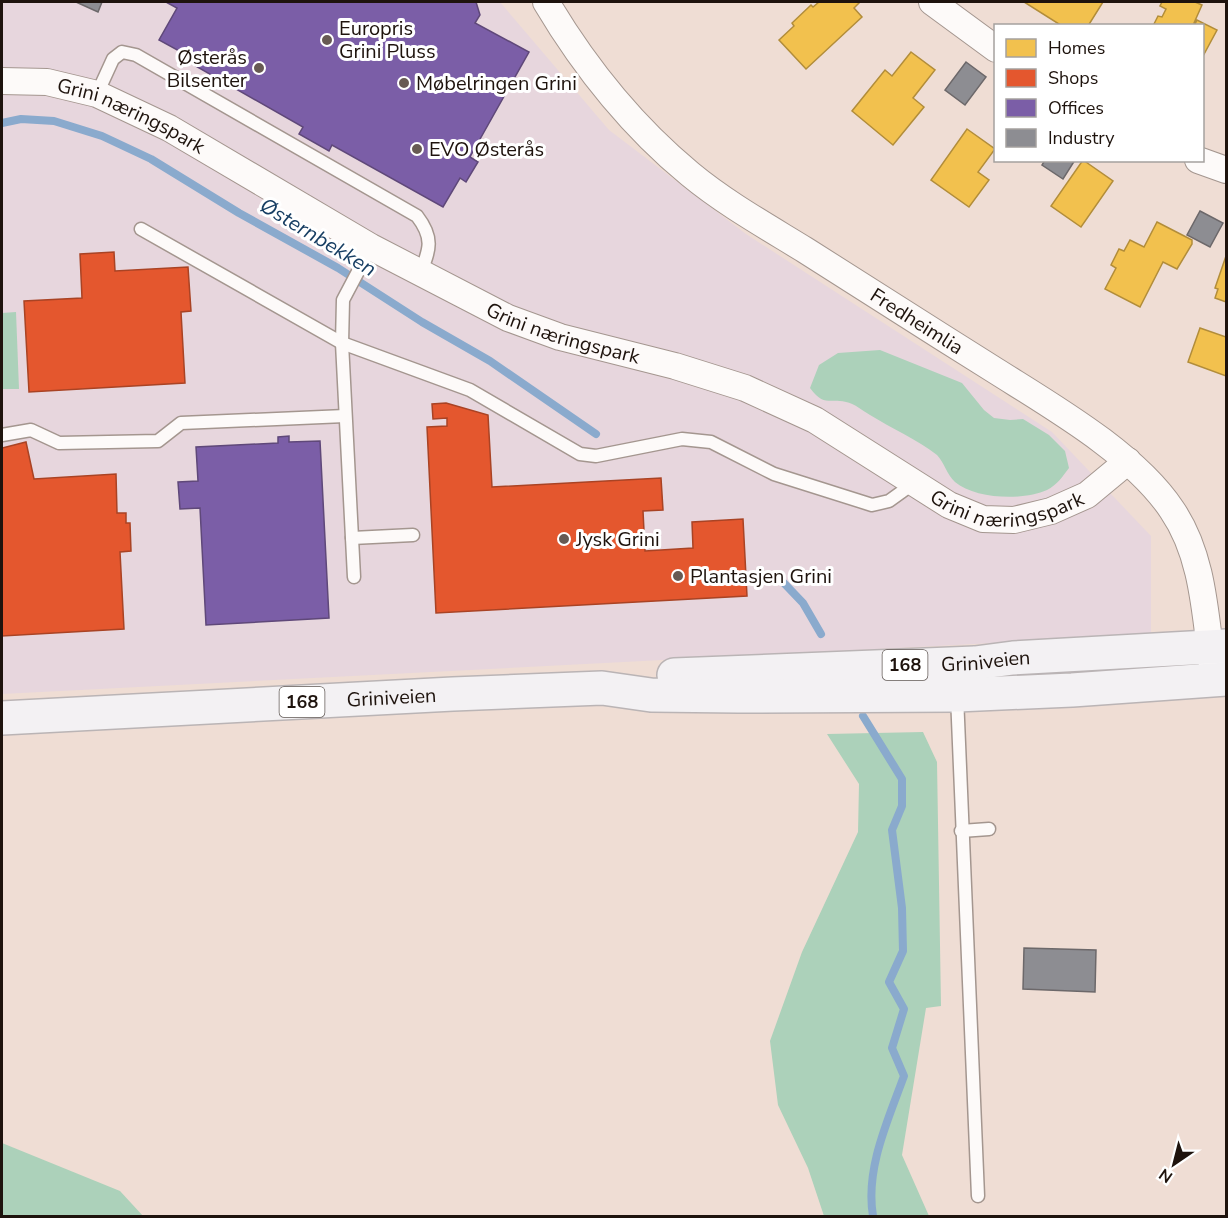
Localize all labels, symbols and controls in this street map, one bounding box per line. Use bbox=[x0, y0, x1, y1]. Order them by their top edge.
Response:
place label: Europris Grini Pluss bbox=[339, 15, 436, 65]
legend bbox=[994, 24, 1204, 162]
marker: Europris Grini Pluss bbox=[320, 33, 334, 47]
text: Homes bbox=[1048, 36, 1105, 60]
place label: Østerås Bilsenter bbox=[167, 44, 247, 94]
marker: Østerås Bilsenter bbox=[252, 61, 266, 75]
text: Shops bbox=[1048, 66, 1098, 90]
place label: Møbelringen Grini bbox=[416, 70, 577, 97]
street label: Grini næringspark bbox=[54, 72, 211, 161]
marker: Møbelringen Grini bbox=[397, 76, 411, 90]
text: Offices bbox=[1048, 96, 1104, 120]
text: Industry bbox=[1048, 126, 1115, 150]
place label: EVO Østerås bbox=[429, 136, 544, 163]
marker: EVO Østerås bbox=[410, 142, 424, 156]
water label: Østernbekken bbox=[255, 191, 381, 283]
street label: Fredheimlia bbox=[865, 282, 968, 361]
street label: Grini næringspark bbox=[481, 296, 644, 371]
street label: Grini næringspark bbox=[928, 478, 1088, 504]
text: Grini næringspark bbox=[925, 483, 1089, 534]
place label: Jysk Grini bbox=[575, 526, 660, 553]
marker: Jysk Grini bbox=[557, 532, 571, 546]
place label: Plantasjen Grini bbox=[690, 563, 832, 590]
marker: Plantasjen Grini bbox=[671, 569, 685, 583]
street label: Griniveien bbox=[940, 644, 1031, 678]
road number: 168 bbox=[882, 650, 928, 680]
street label: Griniveien bbox=[346, 682, 437, 714]
road number: 168 bbox=[280, 687, 324, 717]
north arrow bbox=[1144, 1134, 1204, 1194]
text: N bbox=[1155, 1163, 1177, 1188]

